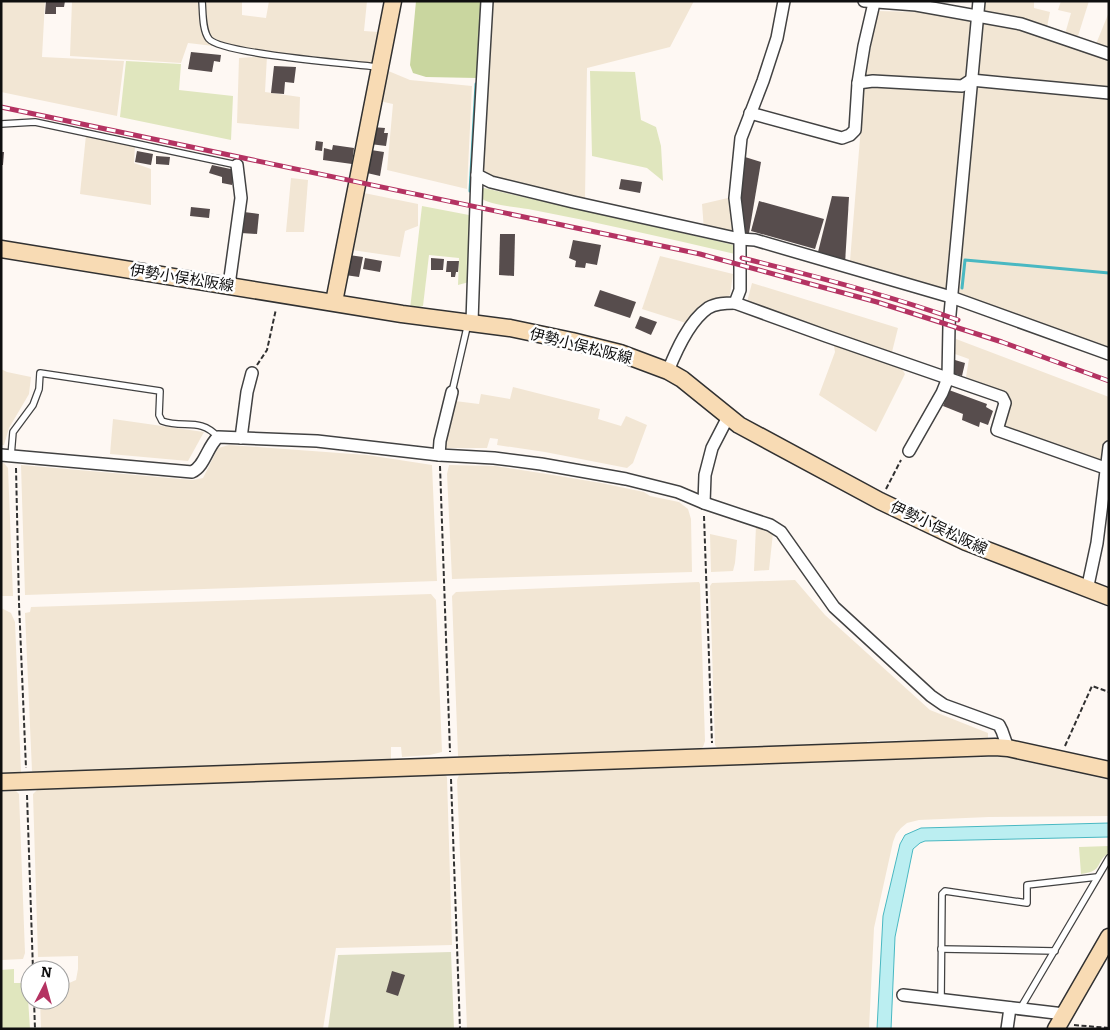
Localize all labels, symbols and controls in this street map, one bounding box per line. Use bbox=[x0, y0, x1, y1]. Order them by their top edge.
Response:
street label: 伊勢小俣松阪線 bbox=[129, 261, 235, 295]
street label: 伊勢小俣松阪線 bbox=[528, 325, 634, 367]
street label: 伊勢小俣松阪線 bbox=[888, 498, 990, 558]
north arrow bbox=[20, 960, 70, 1010]
text: N bbox=[40, 964, 53, 982]

